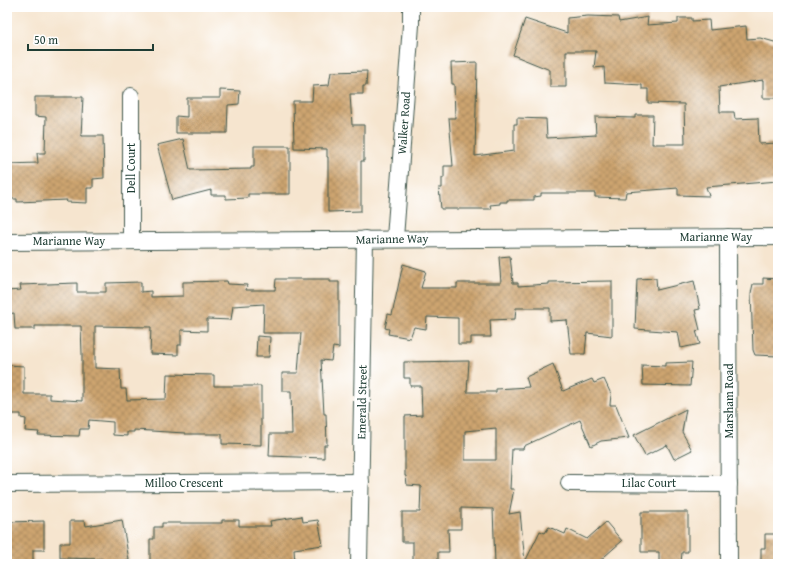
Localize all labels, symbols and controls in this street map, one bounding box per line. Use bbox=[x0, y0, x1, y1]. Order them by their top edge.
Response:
scale bar bbox=[28, 26, 153, 52]
text: 50 m bbox=[34, 31, 58, 48]
street label: Walker Road bbox=[393, 90, 414, 155]
street label: Dell Court bbox=[122, 142, 139, 193]
street label: Marianne Way bbox=[680, 228, 752, 245]
street label: Marianne Way bbox=[356, 229, 428, 248]
street label: Marianne Way bbox=[33, 232, 105, 249]
street label: Marsham Road bbox=[720, 363, 737, 439]
street label: Emerald Street bbox=[352, 364, 371, 440]
street label: Milloo Crescent bbox=[145, 474, 224, 491]
street label: Lilac Court bbox=[622, 474, 677, 491]

